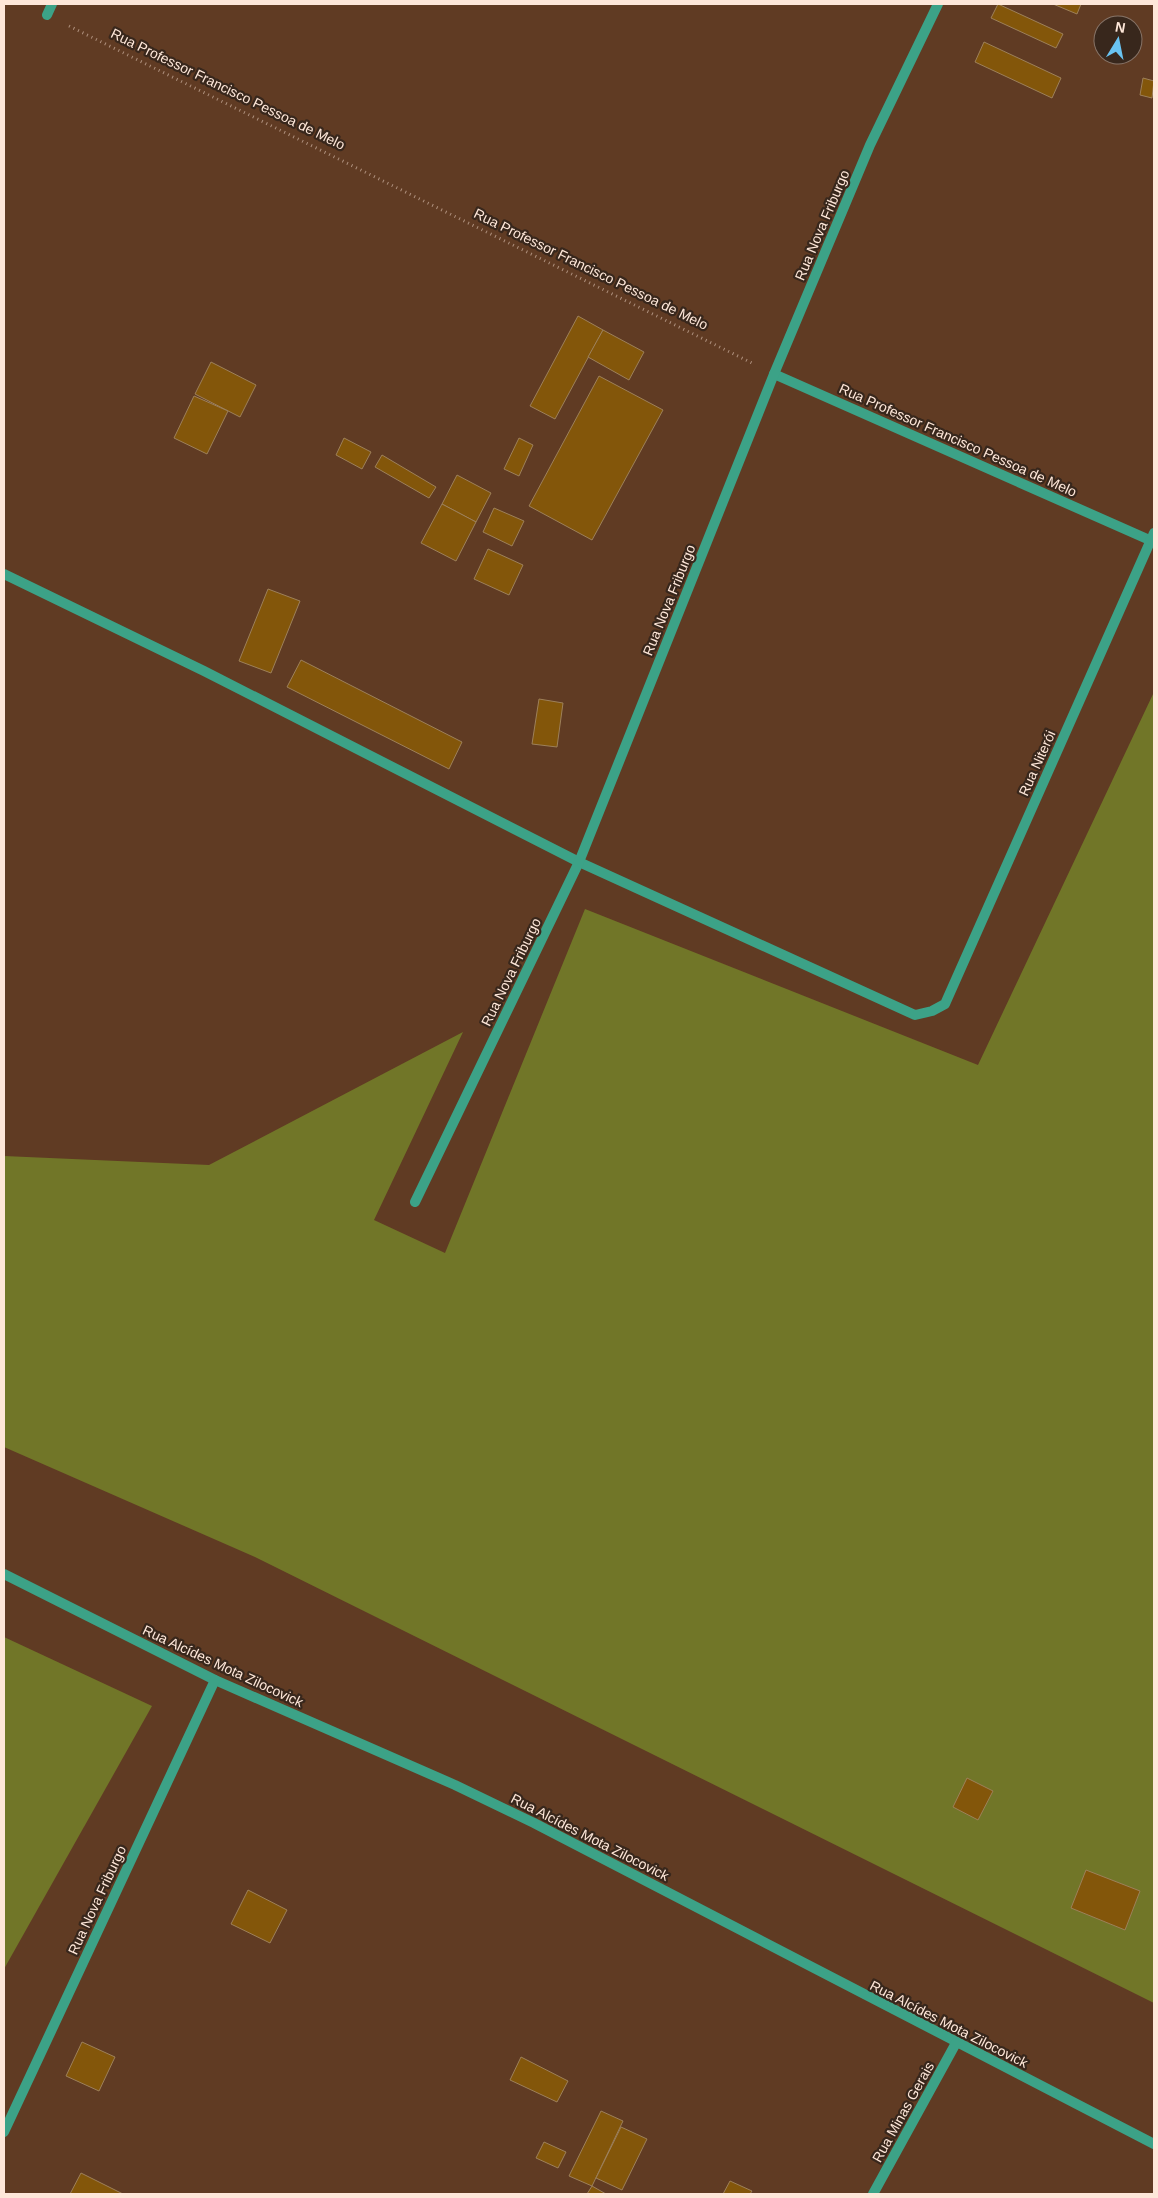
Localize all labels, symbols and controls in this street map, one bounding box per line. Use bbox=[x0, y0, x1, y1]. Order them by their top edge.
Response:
north arrow bbox=[1093, 15, 1143, 65]
text: N bbox=[1114, 18, 1127, 36]
street label: Rua Professor Francisco Pessoa de Melo bbox=[108, 25, 348, 153]
street label: Rua Nova Friburgo bbox=[792, 167, 853, 283]
street label: Rua Professor Francisco Pessoa de Melo bbox=[471, 205, 711, 333]
street label: Rua Professor Francisco Pessoa de Melo bbox=[837, 380, 1079, 500]
street label: Rua Nova Friburgo bbox=[639, 542, 699, 658]
street label: Rua Niterói bbox=[1015, 728, 1059, 798]
street label: Rua Nova Friburgo bbox=[478, 915, 544, 1029]
street label: Rua Alcídes Mota Zilocovick bbox=[140, 1622, 307, 1711]
street label: Rua Alcídes Mota Zilocovick bbox=[508, 1790, 673, 1884]
street label: Rua Nova Friburgo bbox=[65, 1843, 129, 1957]
street label: Rua Alcídes Mota Zilocovick bbox=[867, 1977, 1032, 2071]
street label: Rua Minas Gerais bbox=[869, 2059, 937, 2165]

